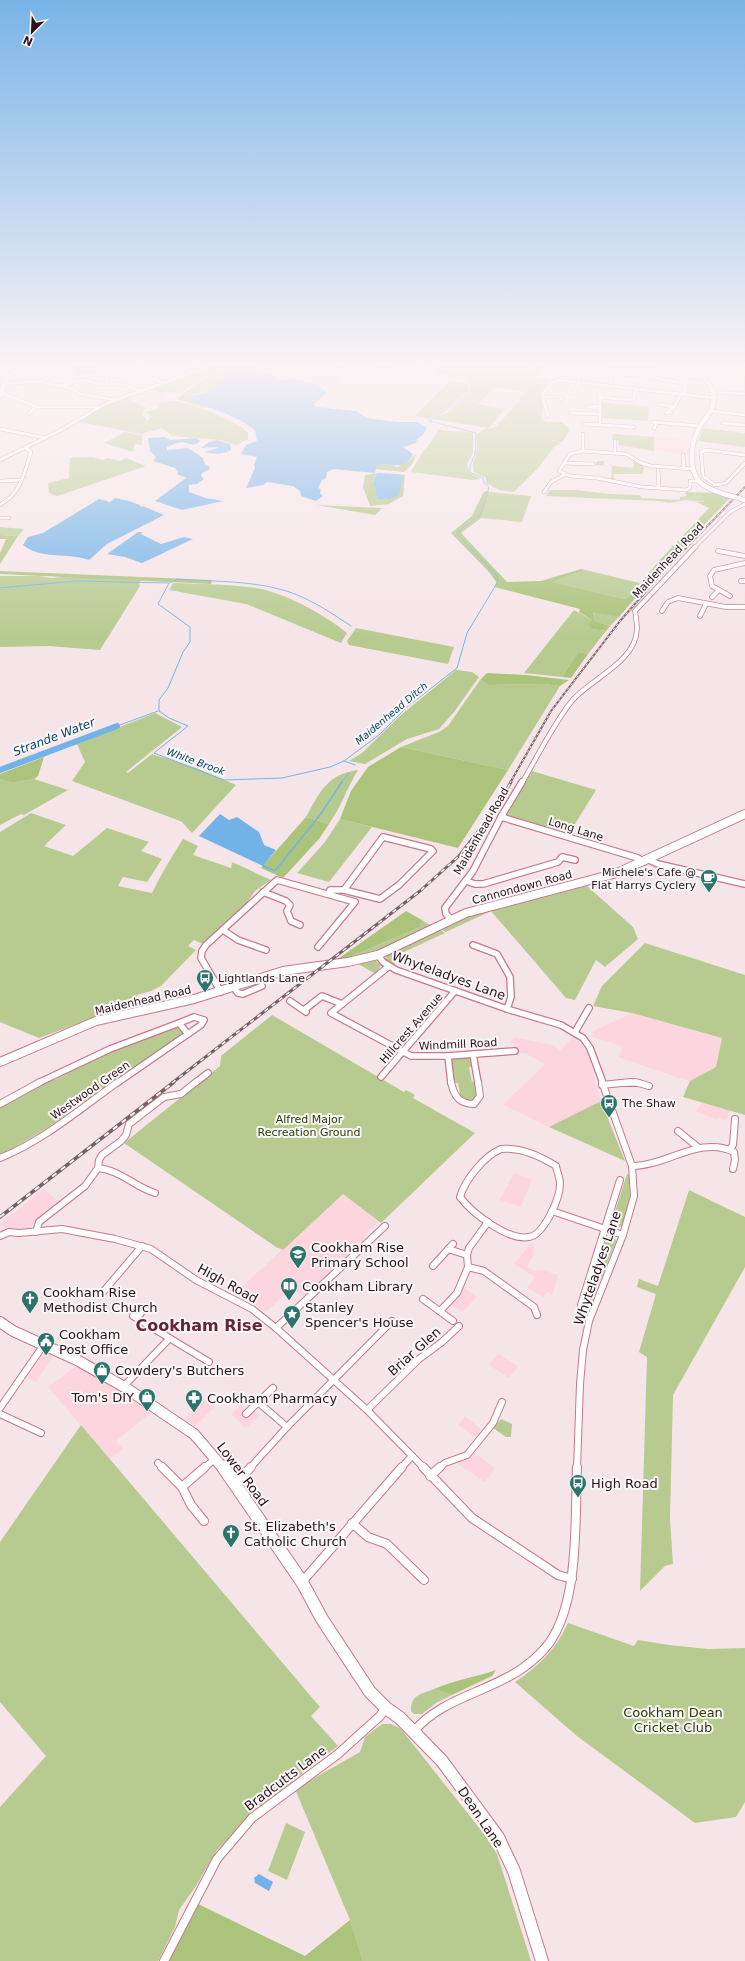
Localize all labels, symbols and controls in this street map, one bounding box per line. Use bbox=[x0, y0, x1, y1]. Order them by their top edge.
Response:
north arrow bbox=[12, 12, 52, 52]
text: N bbox=[21, 33, 35, 48]
street label: Maidenhead Road bbox=[630, 520, 707, 601]
water label: Maidenhead Ditch bbox=[353, 680, 430, 747]
water label: Strande Water bbox=[11, 715, 98, 759]
water label: White Brook bbox=[165, 746, 228, 778]
street label: Maidenhead Road bbox=[451, 785, 512, 877]
street label: Long Lane bbox=[547, 815, 605, 844]
place label: Michele's Cafe @ Flat Harrys Cyclery bbox=[591, 866, 696, 892]
street label: Cannondown Road bbox=[471, 868, 573, 907]
cafe icon: Michele's Cafe @ Flat Harrys Cyclery bbox=[699, 868, 719, 893]
street label: Whyteladyes Lane bbox=[390, 948, 508, 1003]
bus stop icon: Lightlands Lane bbox=[195, 968, 215, 993]
place label: Lightlands Lane bbox=[218, 972, 305, 985]
street label: Maidenhead Road bbox=[94, 983, 193, 1018]
street label: Hillcrest Avenue bbox=[377, 990, 446, 1066]
street label: Windmill Road bbox=[418, 1036, 498, 1053]
street label: Westwood Green bbox=[48, 1058, 132, 1122]
bus stop icon: The Shaw bbox=[599, 1093, 619, 1118]
place label: The Shaw bbox=[621, 1097, 676, 1110]
park label: Alfred Major Recreation Ground bbox=[258, 1113, 360, 1139]
street label: Whyteladyes Lane bbox=[571, 1209, 624, 1327]
place label: Cookham Rise Primary School bbox=[311, 1240, 409, 1270]
school or university icon: Cookham Rise Primary School bbox=[288, 1244, 308, 1269]
street label: High Road bbox=[195, 1261, 261, 1306]
library icon: Cookham Library bbox=[279, 1276, 299, 1301]
place label: Cookham Library bbox=[302, 1279, 413, 1294]
place label: Cookham Rise Methodist Church bbox=[43, 1285, 157, 1315]
church icon: Cookham Rise Methodist Church bbox=[20, 1289, 40, 1314]
place label: Stanley Spencer's House bbox=[305, 1300, 413, 1330]
place icon: Stanley Spencer's House bbox=[282, 1304, 302, 1329]
district label: Cookham Rise bbox=[136, 1316, 263, 1335]
street label: Briar Glen bbox=[385, 1324, 444, 1379]
place label: Cookham Post Office bbox=[59, 1327, 128, 1357]
public building icon: Cookham Post Office bbox=[36, 1331, 56, 1356]
shop icon: Cowdery's Butchers bbox=[92, 1360, 112, 1385]
place label: Cowdery's Butchers bbox=[115, 1363, 244, 1378]
shop icon: Tom's DIY bbox=[137, 1387, 157, 1412]
pharmacy icon: Cookham Pharmacy bbox=[184, 1388, 204, 1413]
place label: Tom's DIY bbox=[70, 1390, 134, 1405]
place label: Cookham Pharmacy bbox=[207, 1391, 337, 1406]
street label: Lower Road bbox=[214, 1440, 271, 1509]
bus stop icon: High Road bbox=[568, 1473, 588, 1498]
place label: High Road bbox=[591, 1476, 658, 1491]
place label: St. Elizabeth's Catholic Church bbox=[244, 1519, 347, 1549]
church icon: St. Elizabeth's Catholic Church bbox=[221, 1523, 241, 1548]
park label: Cookham Dean Cricket Club bbox=[623, 1705, 723, 1735]
street label: Bradcutts Lane bbox=[241, 1743, 329, 1814]
street label: Dean Lane bbox=[455, 1784, 506, 1850]

